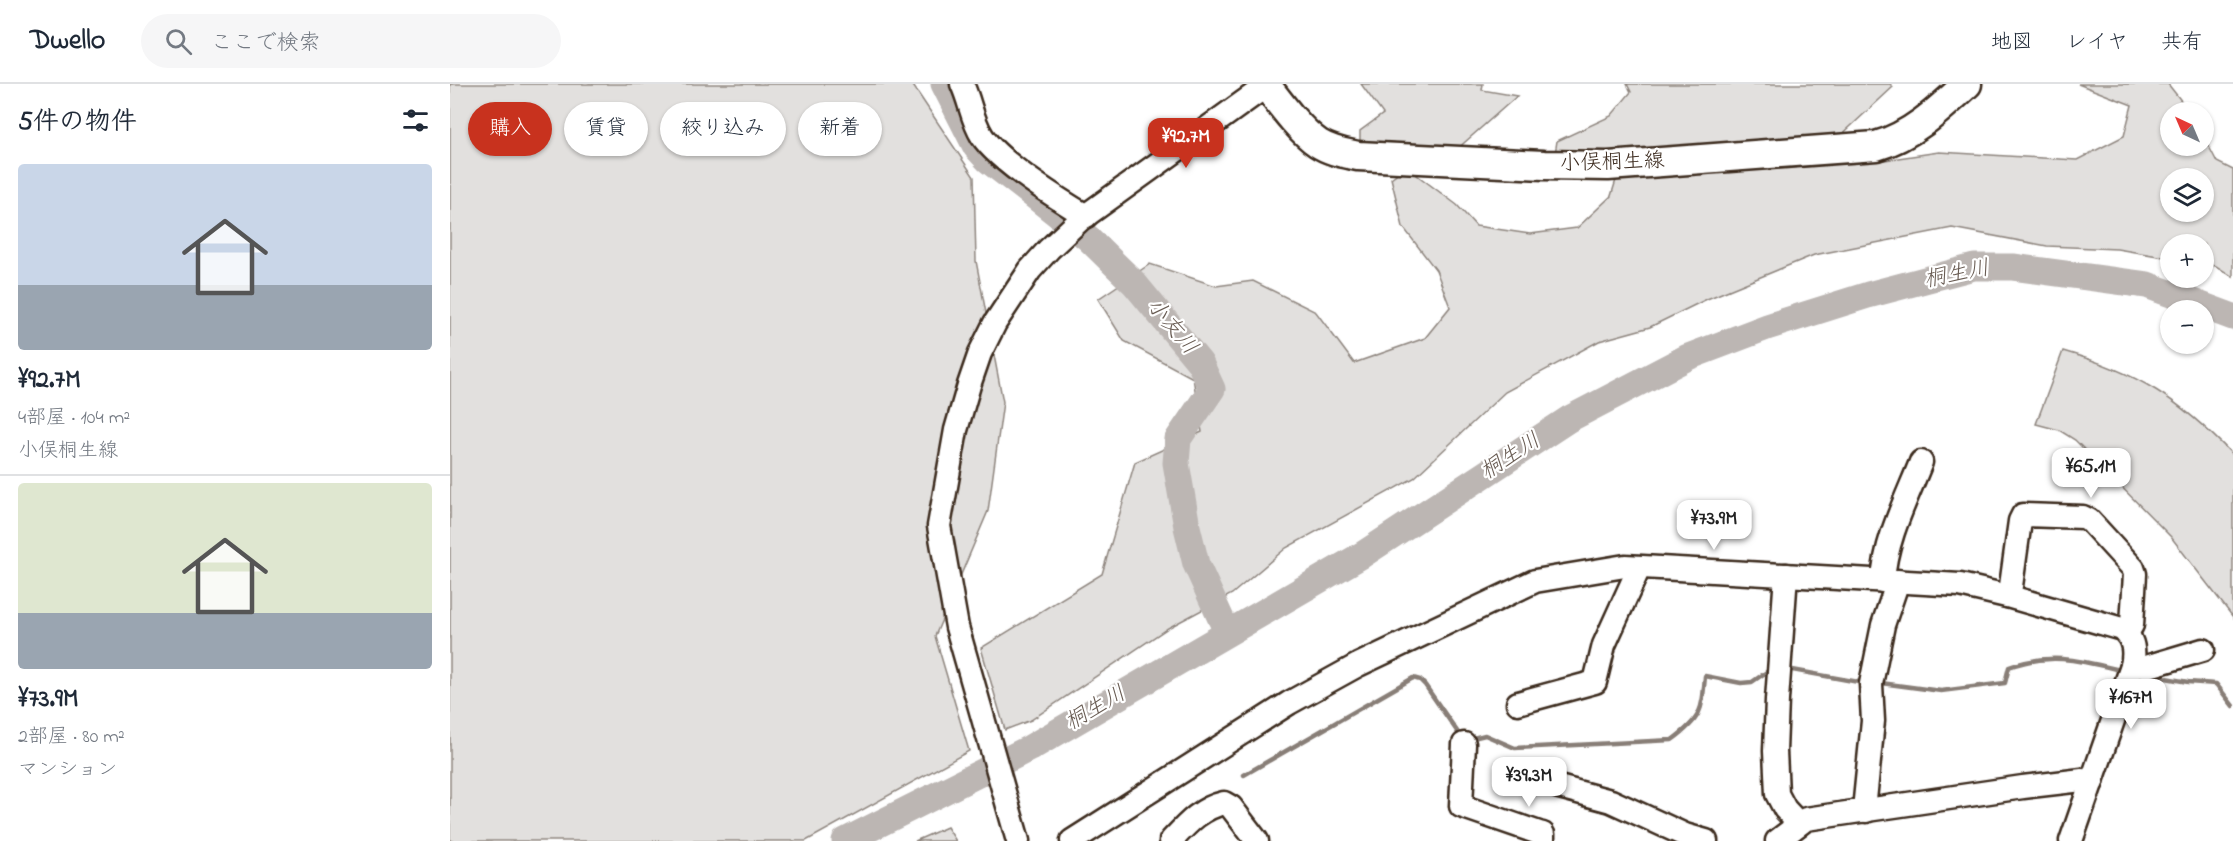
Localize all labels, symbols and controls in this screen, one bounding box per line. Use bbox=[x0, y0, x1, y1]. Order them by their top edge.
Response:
search box bbox=[141, 14, 561, 68]
text: Dwello bbox=[30, 21, 105, 62]
icon: search bbox=[162, 25, 195, 58]
text: ここで検索 bbox=[210, 28, 320, 60]
text: 地図 bbox=[1991, 28, 2033, 58]
text: レイヤ bbox=[2066, 28, 2128, 58]
text: 共有 bbox=[2161, 28, 2203, 58]
chip: 購入 bbox=[468, 102, 552, 156]
chip: 賃貸 bbox=[564, 102, 648, 156]
chip: 絞り込み bbox=[660, 102, 786, 156]
chip: 新着 bbox=[798, 102, 882, 156]
north arrow bbox=[2160, 102, 2214, 156]
map controls bbox=[2160, 102, 2214, 354]
text: 5件の物件 bbox=[18, 104, 137, 142]
icon: filters bbox=[399, 104, 432, 137]
pin: ¥92.7M bbox=[1137, 118, 1235, 169]
text: ¥92.7M bbox=[1162, 123, 1210, 152]
street label: 小俣桐生線 bbox=[1559, 146, 1665, 180]
button: layers bbox=[2160, 168, 2214, 222]
icon: home bbox=[171, 203, 279, 311]
button: + bbox=[2160, 234, 2214, 288]
water label: 桐生川 bbox=[1922, 253, 1992, 297]
water label: 小友川 bbox=[1138, 291, 1204, 363]
button: − bbox=[2160, 300, 2214, 354]
text: ¥92.7M bbox=[18, 362, 81, 400]
text: 4部屋 · 104 m² bbox=[18, 404, 130, 433]
water label: 桐生川 bbox=[1475, 426, 1547, 488]
text: 小俣桐生線 bbox=[18, 437, 118, 466]
pin: ¥65.1M bbox=[2042, 448, 2140, 499]
text: ¥65.1M bbox=[2066, 453, 2116, 482]
pin: ¥73.9M bbox=[1665, 500, 1763, 551]
text: ¥73.9M bbox=[1691, 505, 1737, 534]
icon: home bbox=[171, 522, 279, 630]
water label: 桐生川 bbox=[1059, 679, 1133, 739]
pin: ¥167M bbox=[2089, 679, 2173, 730]
text: ¥73.9M bbox=[18, 681, 79, 719]
text: ¥167M bbox=[2109, 684, 2153, 713]
text: 2部屋 · 80 m² bbox=[18, 723, 125, 752]
text: マンション bbox=[18, 756, 117, 785]
pin: ¥39.3M bbox=[1480, 757, 1578, 808]
text: ¥39.3M bbox=[1506, 762, 1552, 791]

